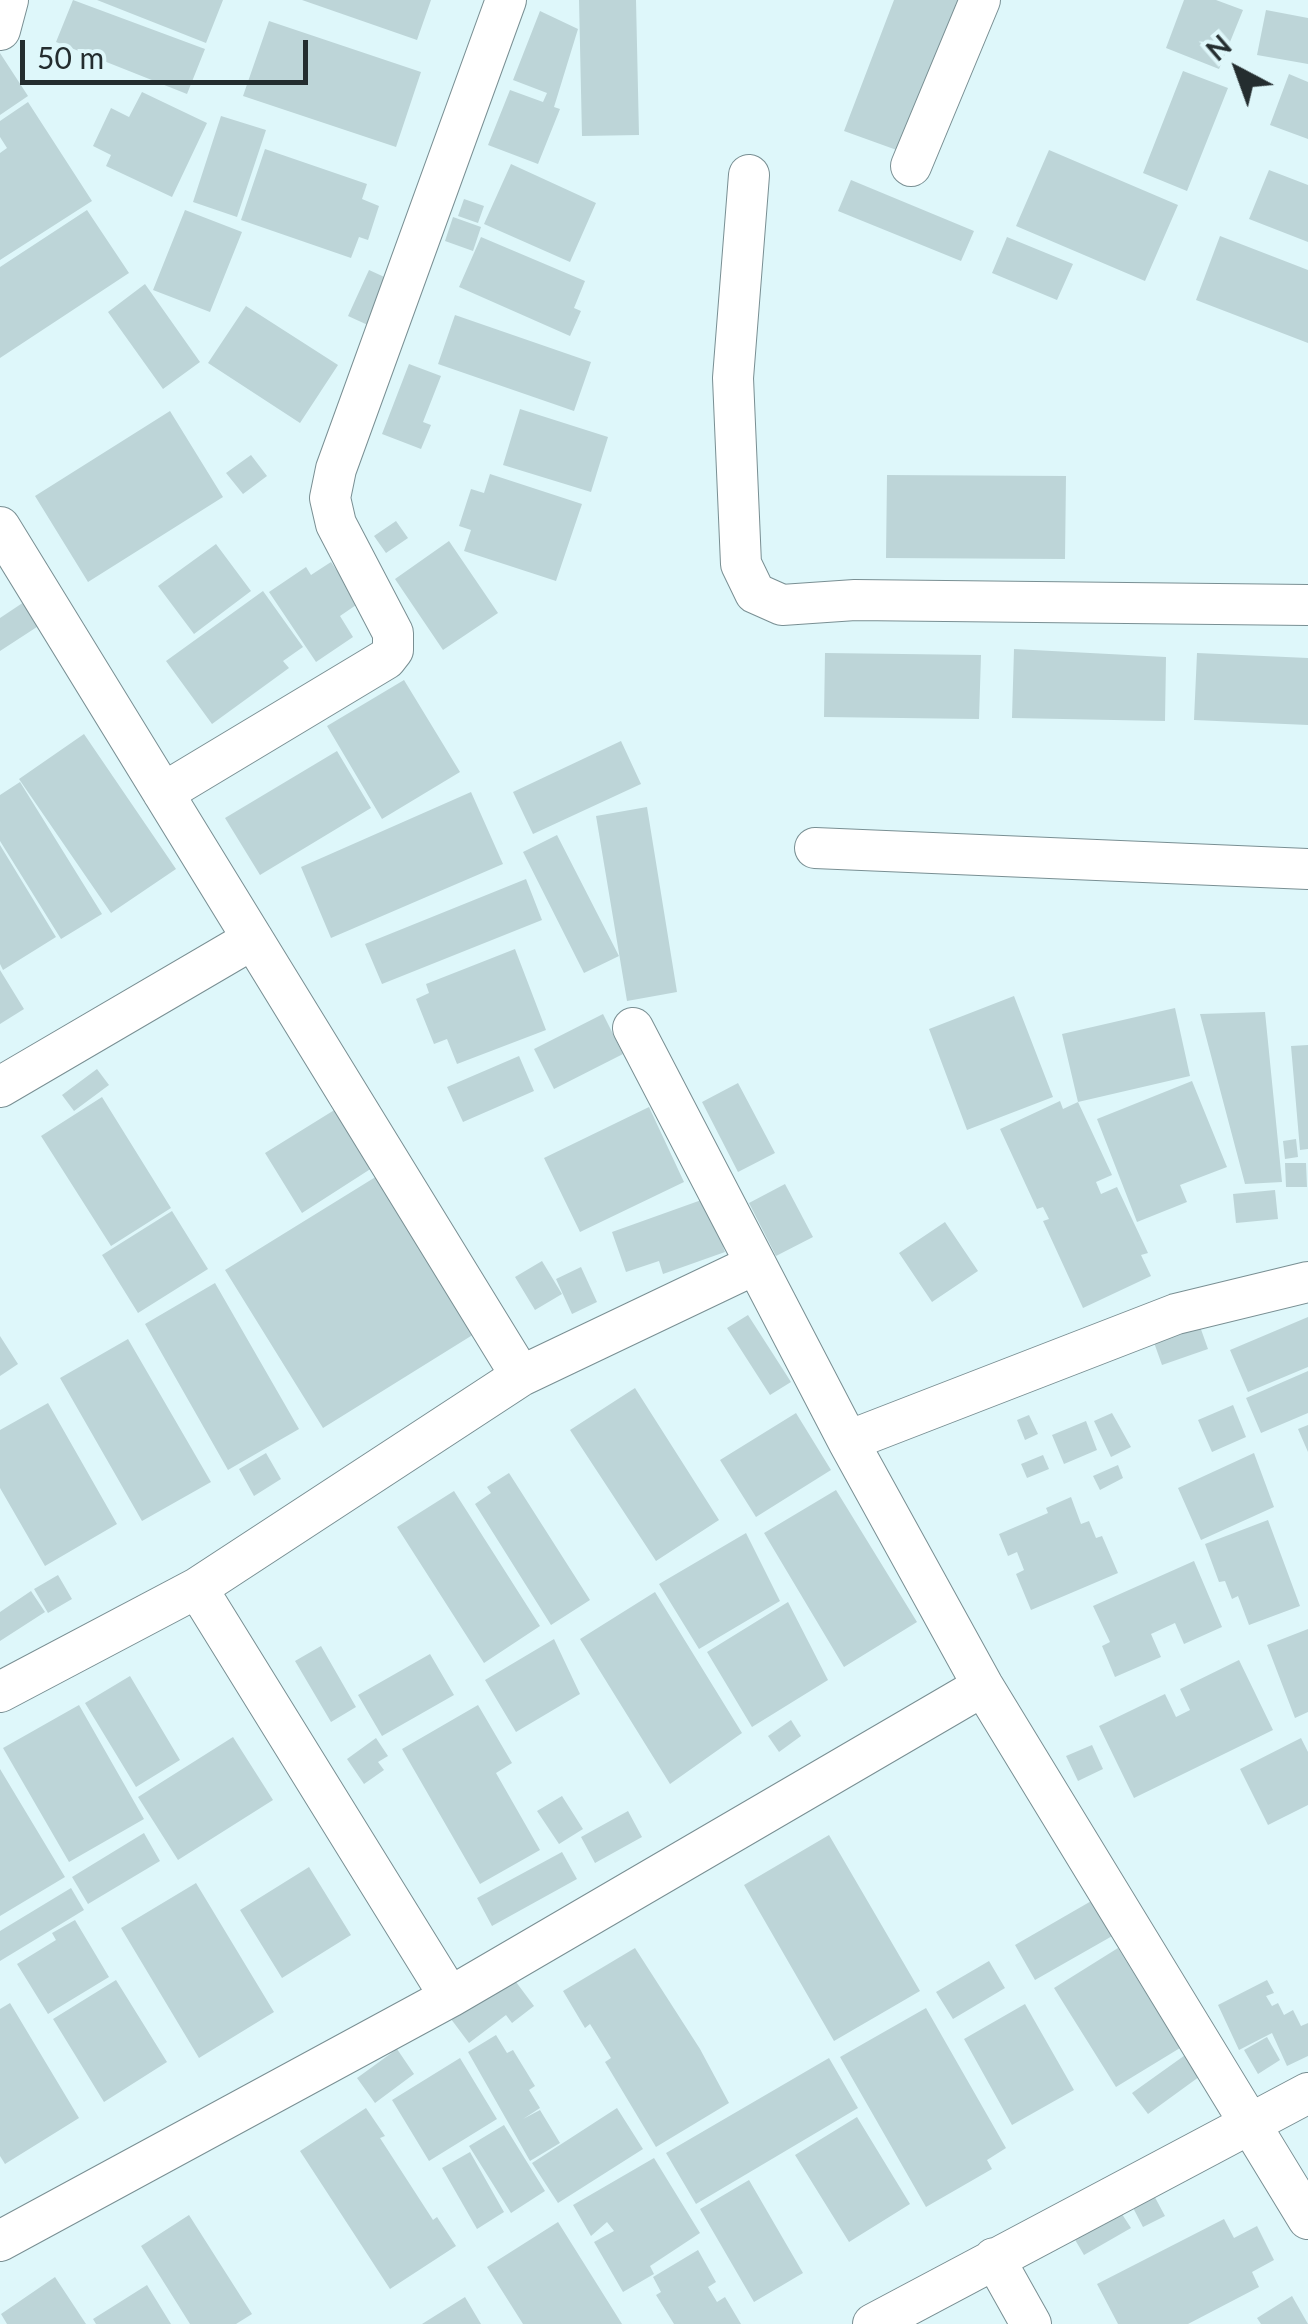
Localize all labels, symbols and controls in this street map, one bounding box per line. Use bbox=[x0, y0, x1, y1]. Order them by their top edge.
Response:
scale bar bbox=[25, 20, 312, 82]
north arrow bbox=[1188, 20, 1288, 120]
text: N bbox=[1199, 27, 1238, 67]
text: 50 m bbox=[37, 39, 104, 75]

